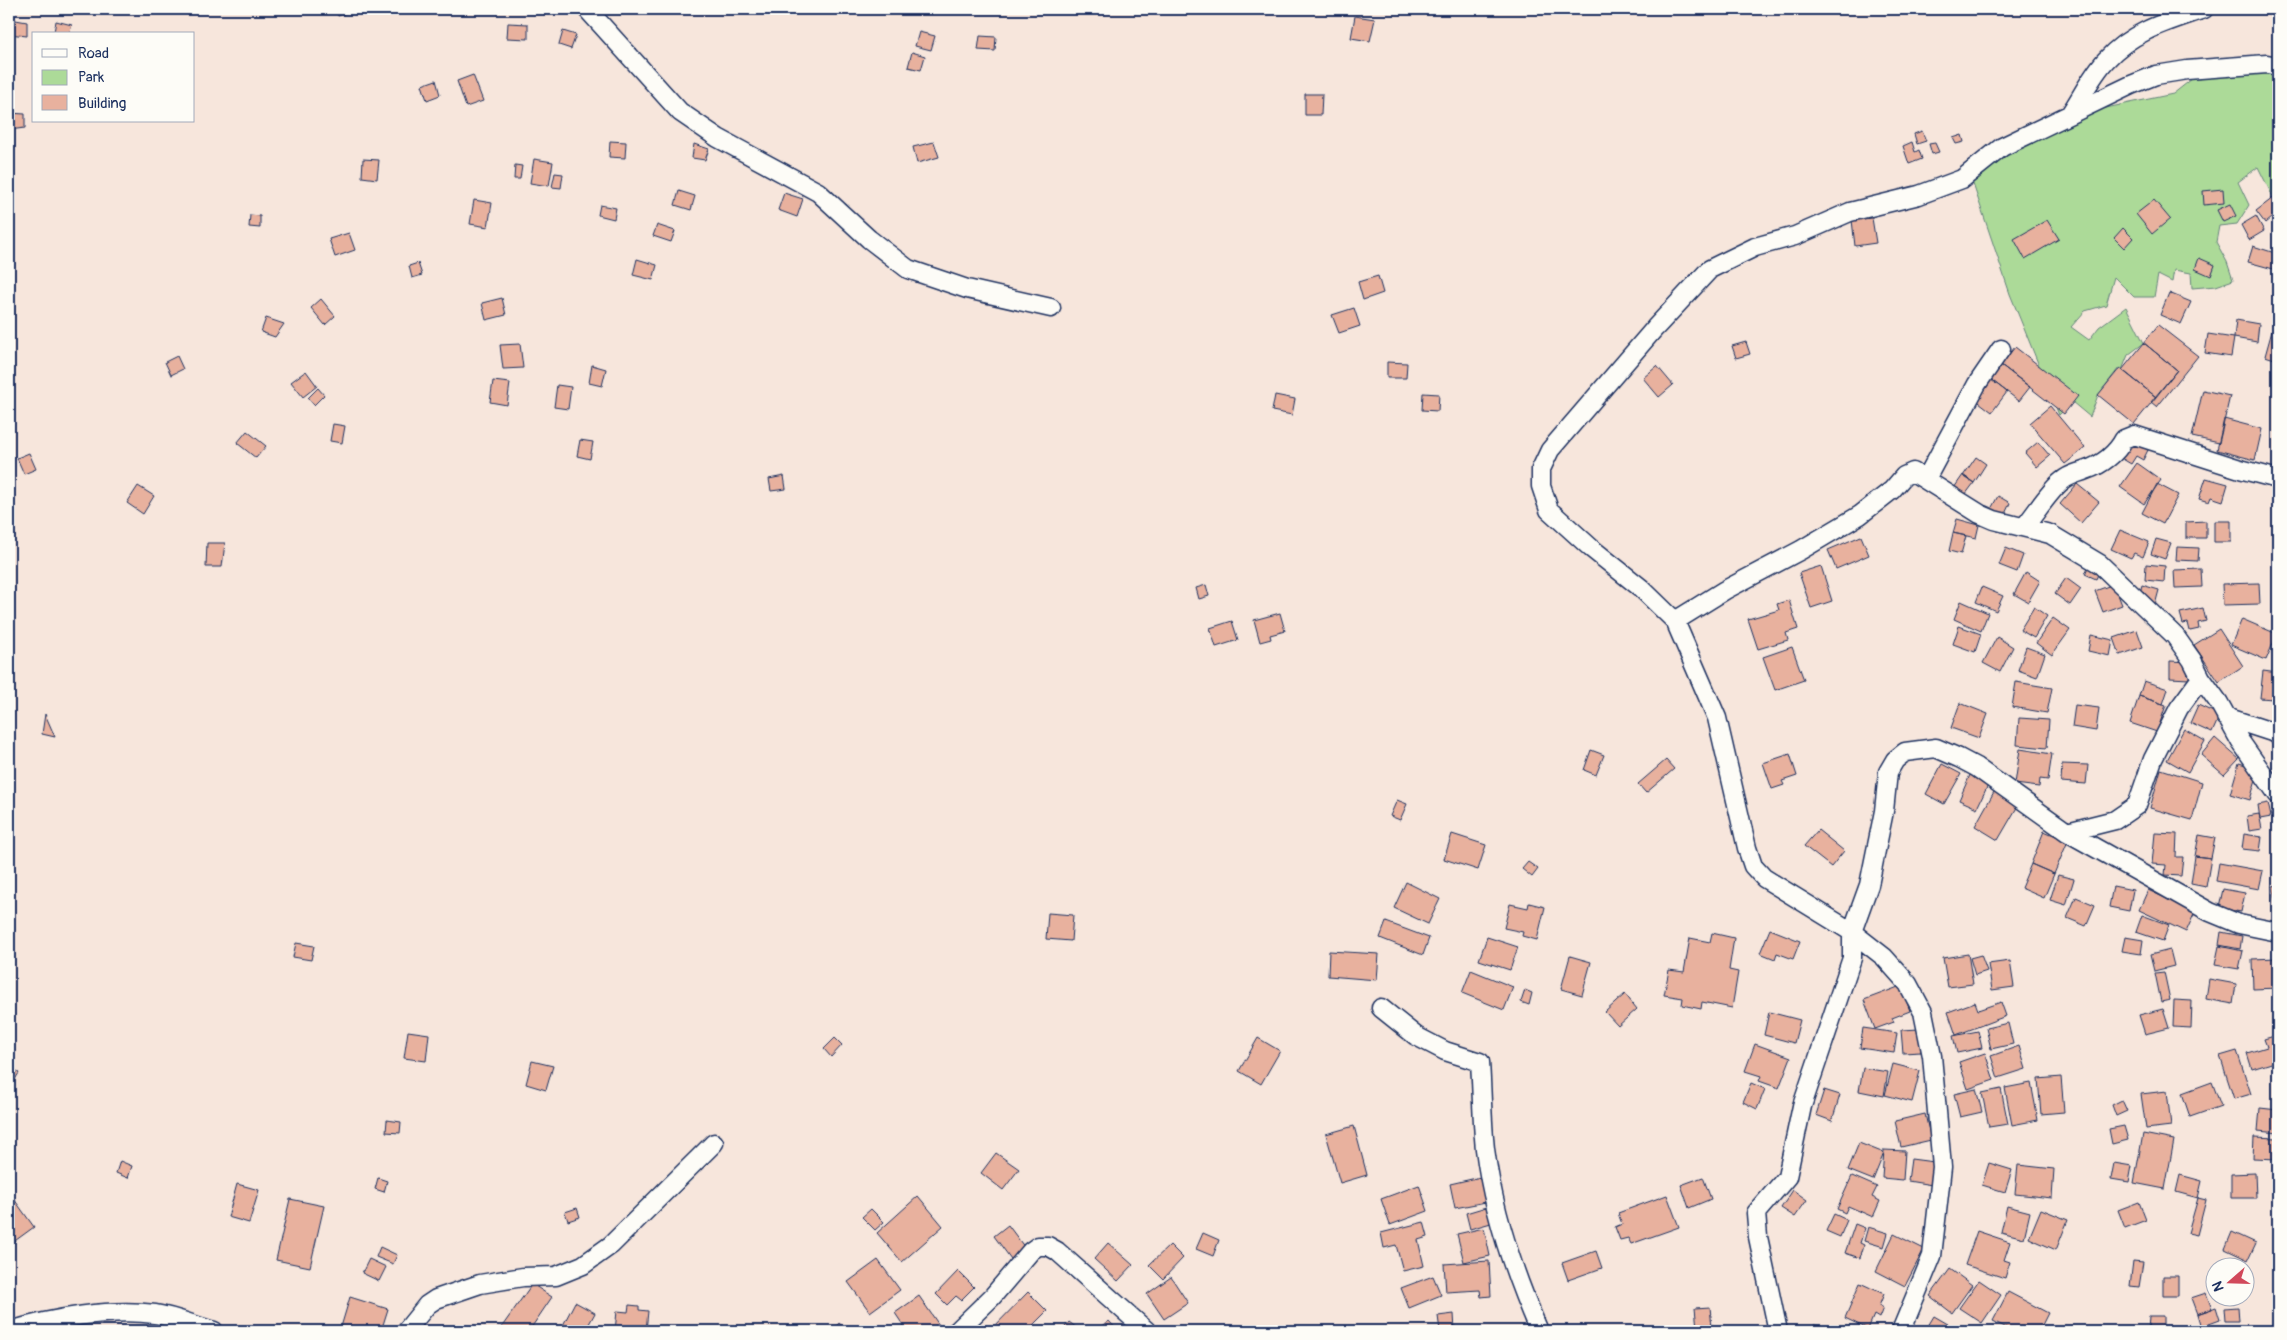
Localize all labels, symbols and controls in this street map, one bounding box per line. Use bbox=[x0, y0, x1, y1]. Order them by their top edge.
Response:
legend bbox=[32, 32, 195, 122]
text: Road bbox=[78, 44, 109, 63]
text: Park bbox=[78, 68, 105, 87]
text: Building bbox=[78, 94, 126, 113]
north arrow bbox=[2204, 1258, 2254, 1308]
text: N bbox=[2209, 1279, 2228, 1294]

